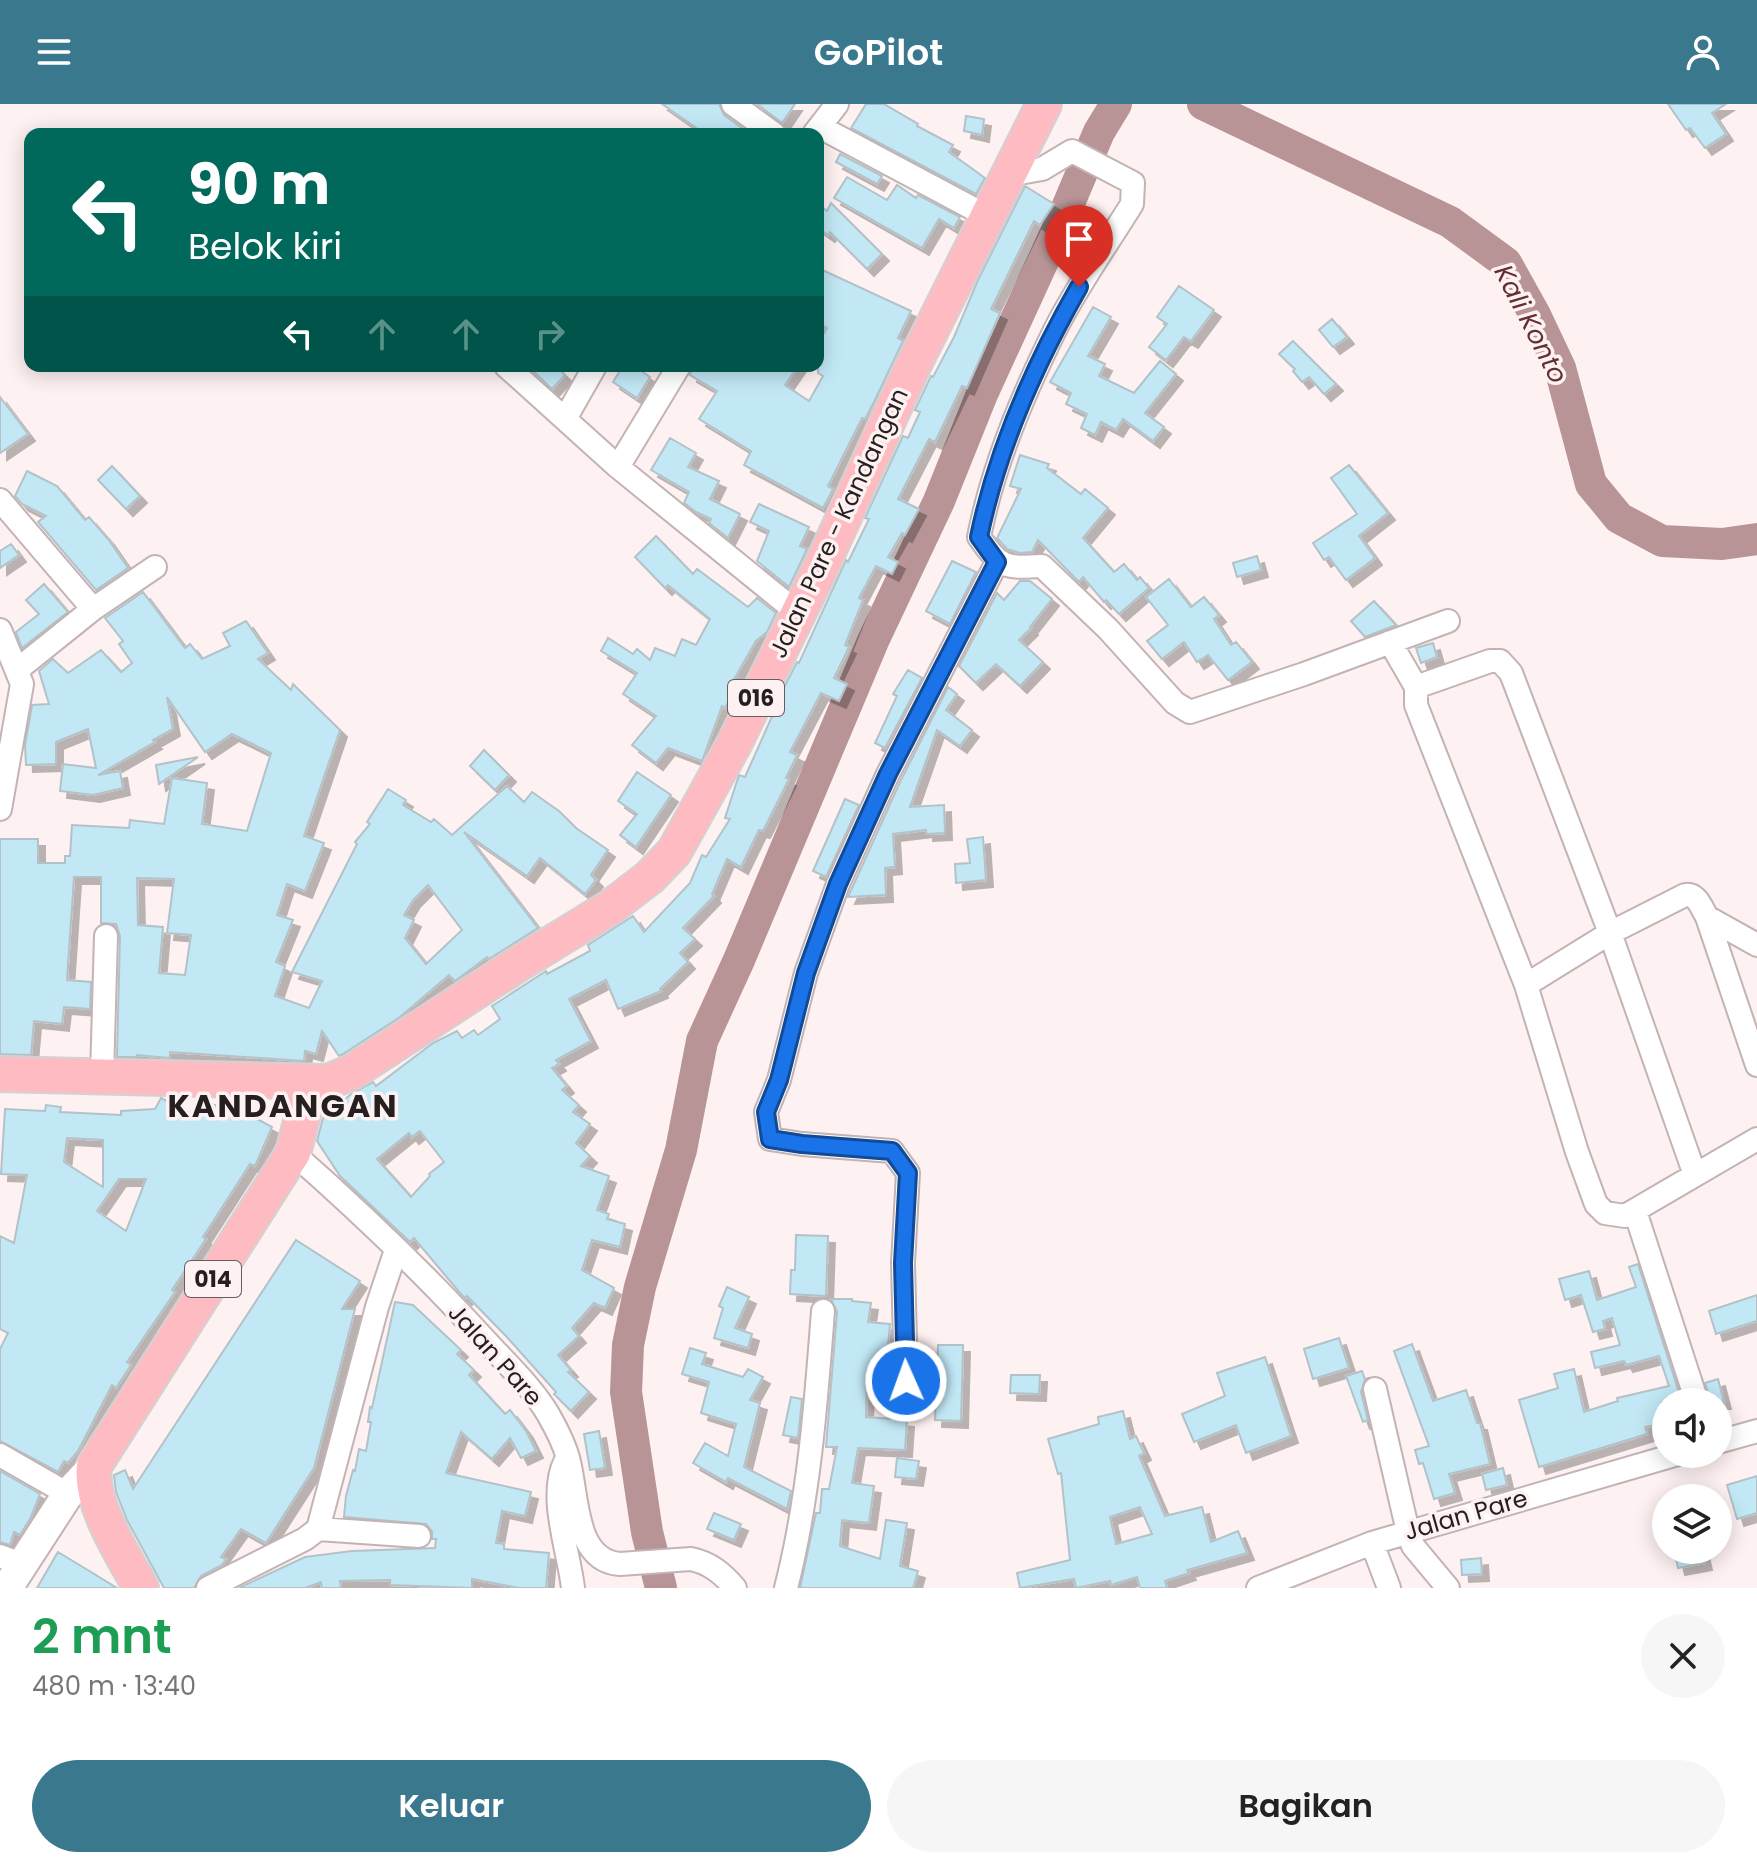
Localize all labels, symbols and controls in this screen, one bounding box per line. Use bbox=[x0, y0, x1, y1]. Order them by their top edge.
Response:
text: GoPilot bbox=[814, 27, 943, 78]
icon: menu bbox=[32, 30, 76, 74]
icon: person bbox=[1681, 30, 1725, 74]
text: 90 m bbox=[188, 145, 330, 224]
icon: left bbox=[56, 160, 160, 264]
pin bbox=[1045, 205, 1113, 287]
icon: arrive bbox=[1057, 217, 1101, 261]
text: Belok kiri bbox=[188, 221, 342, 272]
water label: Kali Konto bbox=[1486, 259, 1576, 389]
icon: left bbox=[276, 312, 320, 356]
icon: ahead bbox=[360, 312, 404, 356]
icon: ahead bbox=[444, 312, 488, 356]
icon: right bbox=[528, 312, 572, 356]
street label: Jalan Pare - Kandangan bbox=[761, 382, 916, 663]
road number: 016 bbox=[728, 680, 784, 716]
district label: KANDANGAN bbox=[168, 1083, 398, 1128]
road number: 014 bbox=[185, 1261, 241, 1297]
street label: Jalan Pare bbox=[441, 1297, 550, 1413]
position arrow bbox=[864, 1339, 948, 1423]
map controls bbox=[1652, 1388, 1732, 1564]
button: sound bbox=[1652, 1388, 1732, 1468]
street label: Jalan Pare bbox=[1400, 1481, 1531, 1548]
button: layers bbox=[1652, 1484, 1732, 1564]
text: 2 mnt bbox=[32, 1603, 172, 1670]
button: close bbox=[1641, 1614, 1725, 1698]
text: 480 m · 13:40 bbox=[32, 1668, 196, 1704]
button: Keluar bbox=[32, 1760, 871, 1852]
button: Bagikan bbox=[887, 1760, 1725, 1852]

